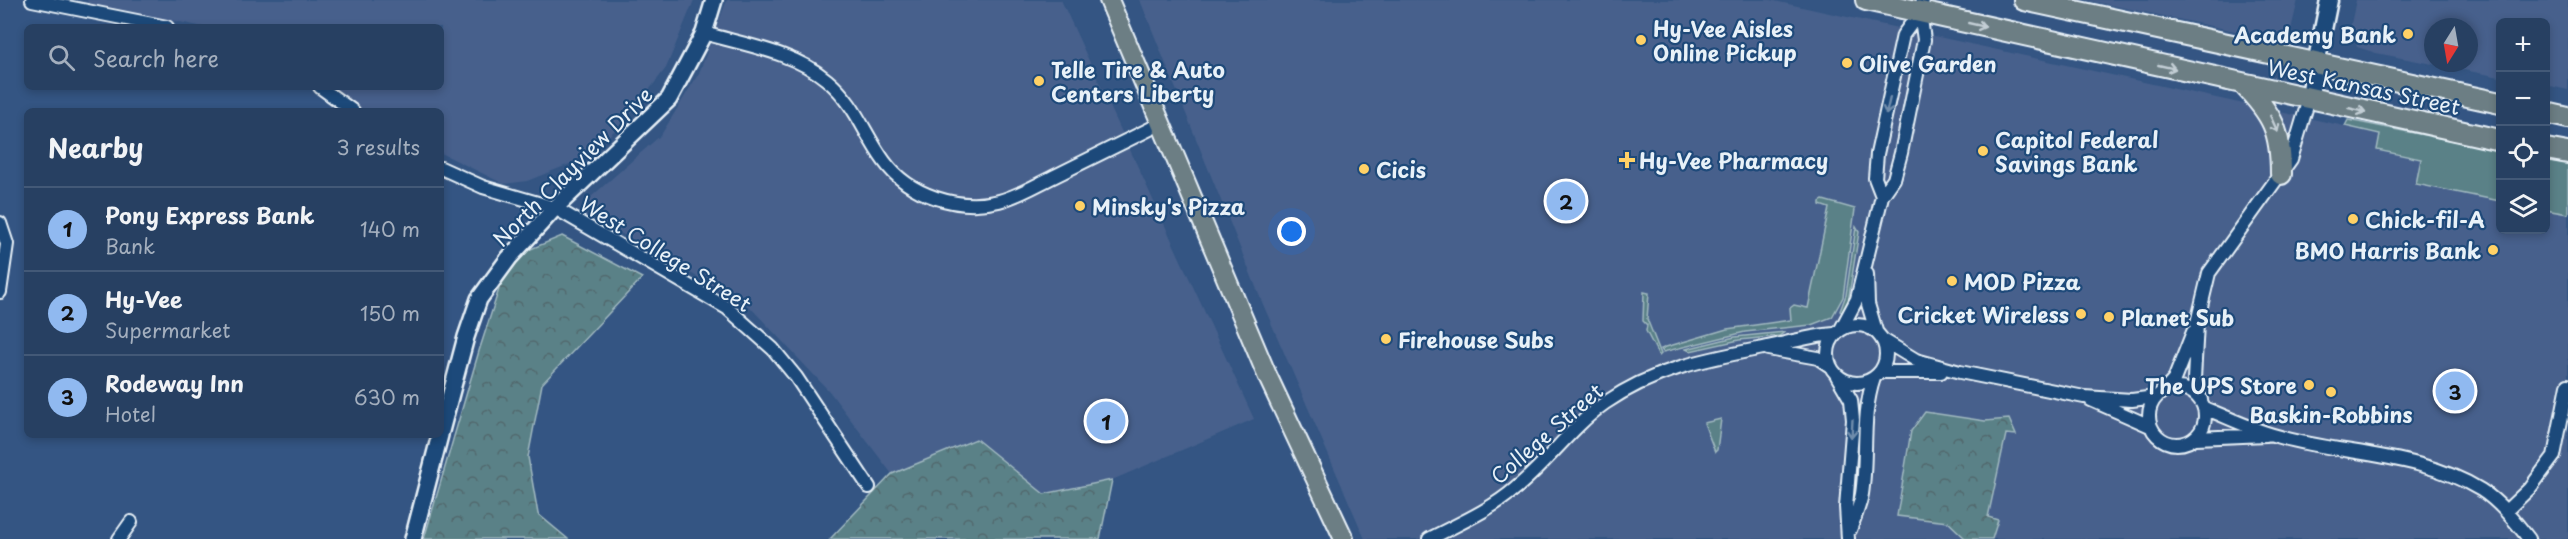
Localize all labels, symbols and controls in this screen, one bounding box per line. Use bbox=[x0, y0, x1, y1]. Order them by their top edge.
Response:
place label: Hy-Vee Aisles Online Pickup bbox=[1653, 12, 1797, 68]
place label: Academy Bank bbox=[2233, 18, 2396, 50]
north arrow bbox=[2424, 18, 2478, 72]
map controls bbox=[2496, 18, 2550, 234]
button: + bbox=[2496, 18, 2550, 72]
one-way arrow bbox=[1967, 19, 1986, 31]
search box bbox=[24, 24, 444, 90]
marker: Academy Bank bbox=[2401, 27, 2415, 41]
marker: Hy-Vee Aisles Online Pickup bbox=[1634, 33, 1648, 47]
icon: search bbox=[45, 41, 78, 74]
text: Search here bbox=[93, 41, 219, 74]
place label: Olive Garden bbox=[1859, 47, 1996, 79]
street label: West Kansas Street bbox=[2265, 50, 2463, 122]
place label: Telle Tire & Auto Centers Liberty bbox=[1051, 53, 1225, 109]
marker: Olive Garden bbox=[1840, 56, 1854, 70]
one-way arrow bbox=[2157, 62, 2176, 73]
button: − bbox=[2496, 72, 2550, 126]
marker: Telle Tire & Auto Centers Liberty bbox=[1032, 74, 1046, 88]
street label: North Clayview Drive bbox=[485, 79, 659, 253]
one-way arrow bbox=[1882, 95, 1893, 115]
one-way arrow bbox=[2348, 104, 2367, 116]
one-way arrow bbox=[2268, 115, 2280, 133]
place label: Capitol Federal Savings Bank bbox=[1995, 123, 2158, 179]
button: locate bbox=[2496, 126, 2550, 180]
text: Nearby bbox=[48, 128, 143, 167]
text: 3 results bbox=[337, 132, 420, 162]
place label: Hy-Vee Pharmacy bbox=[1639, 144, 1828, 176]
marker: Capitol Federal Savings Bank bbox=[1976, 144, 1990, 158]
place label: Cicis bbox=[1376, 153, 1426, 185]
marker: Hy-Vee Pharmacy bbox=[1620, 153, 1634, 167]
marker: Cicis bbox=[1357, 162, 1371, 176]
pin: 2 bbox=[1546, 178, 1586, 224]
button: layers bbox=[2496, 180, 2550, 234]
street label: West College Street bbox=[574, 187, 758, 319]
place label: Minsky's Pizza bbox=[1092, 190, 1245, 222]
text: Pony Express Bank bbox=[105, 198, 315, 231]
marker: Minsky's Pizza bbox=[1073, 199, 1087, 213]
place label: Chick-fil-A bbox=[2365, 203, 2485, 235]
marker: Chick-fil-A bbox=[2346, 212, 2360, 226]
text: 1 bbox=[63, 214, 72, 244]
text: 140 m bbox=[360, 214, 420, 244]
your location bbox=[1277, 217, 1306, 246]
text: Bank bbox=[105, 231, 155, 261]
place label: BMO Harris Bank bbox=[2294, 234, 2481, 266]
marker: BMO Harris Bank bbox=[2486, 243, 2500, 257]
place label: MOD Pizza bbox=[1964, 265, 2080, 297]
marker: MOD Pizza bbox=[1945, 274, 1959, 288]
text: Hy-Vee bbox=[105, 282, 182, 315]
text: 2 bbox=[60, 298, 75, 328]
text: 150 m bbox=[360, 298, 420, 328]
place label: Cricket Wireless bbox=[1897, 298, 2069, 330]
place label: Planet Sub bbox=[2121, 301, 2234, 333]
marker: Cricket Wireless bbox=[2074, 307, 2088, 321]
marker: Planet Sub bbox=[2102, 310, 2116, 324]
text: Supermarket bbox=[105, 315, 231, 345]
place label: Firehouse Subs bbox=[1398, 323, 1554, 355]
marker: Firehouse Subs bbox=[1379, 332, 1393, 346]
text: Rodeway Inn bbox=[105, 366, 244, 399]
pin: 3 bbox=[2436, 368, 2474, 414]
place label: The UPS Store bbox=[2145, 369, 2297, 401]
street label: College Street bbox=[1483, 375, 1609, 491]
marker: The UPS Store bbox=[2302, 378, 2316, 392]
text: 3 bbox=[61, 382, 74, 412]
text: 630 m bbox=[354, 382, 420, 412]
marker: Baskin-Robbins bbox=[2324, 385, 2338, 399]
pin: 1 bbox=[1086, 398, 1126, 444]
place label: Baskin-Robbins bbox=[2250, 398, 2412, 430]
text: Hotel bbox=[105, 399, 156, 429]
one-way arrow bbox=[1846, 418, 1857, 438]

